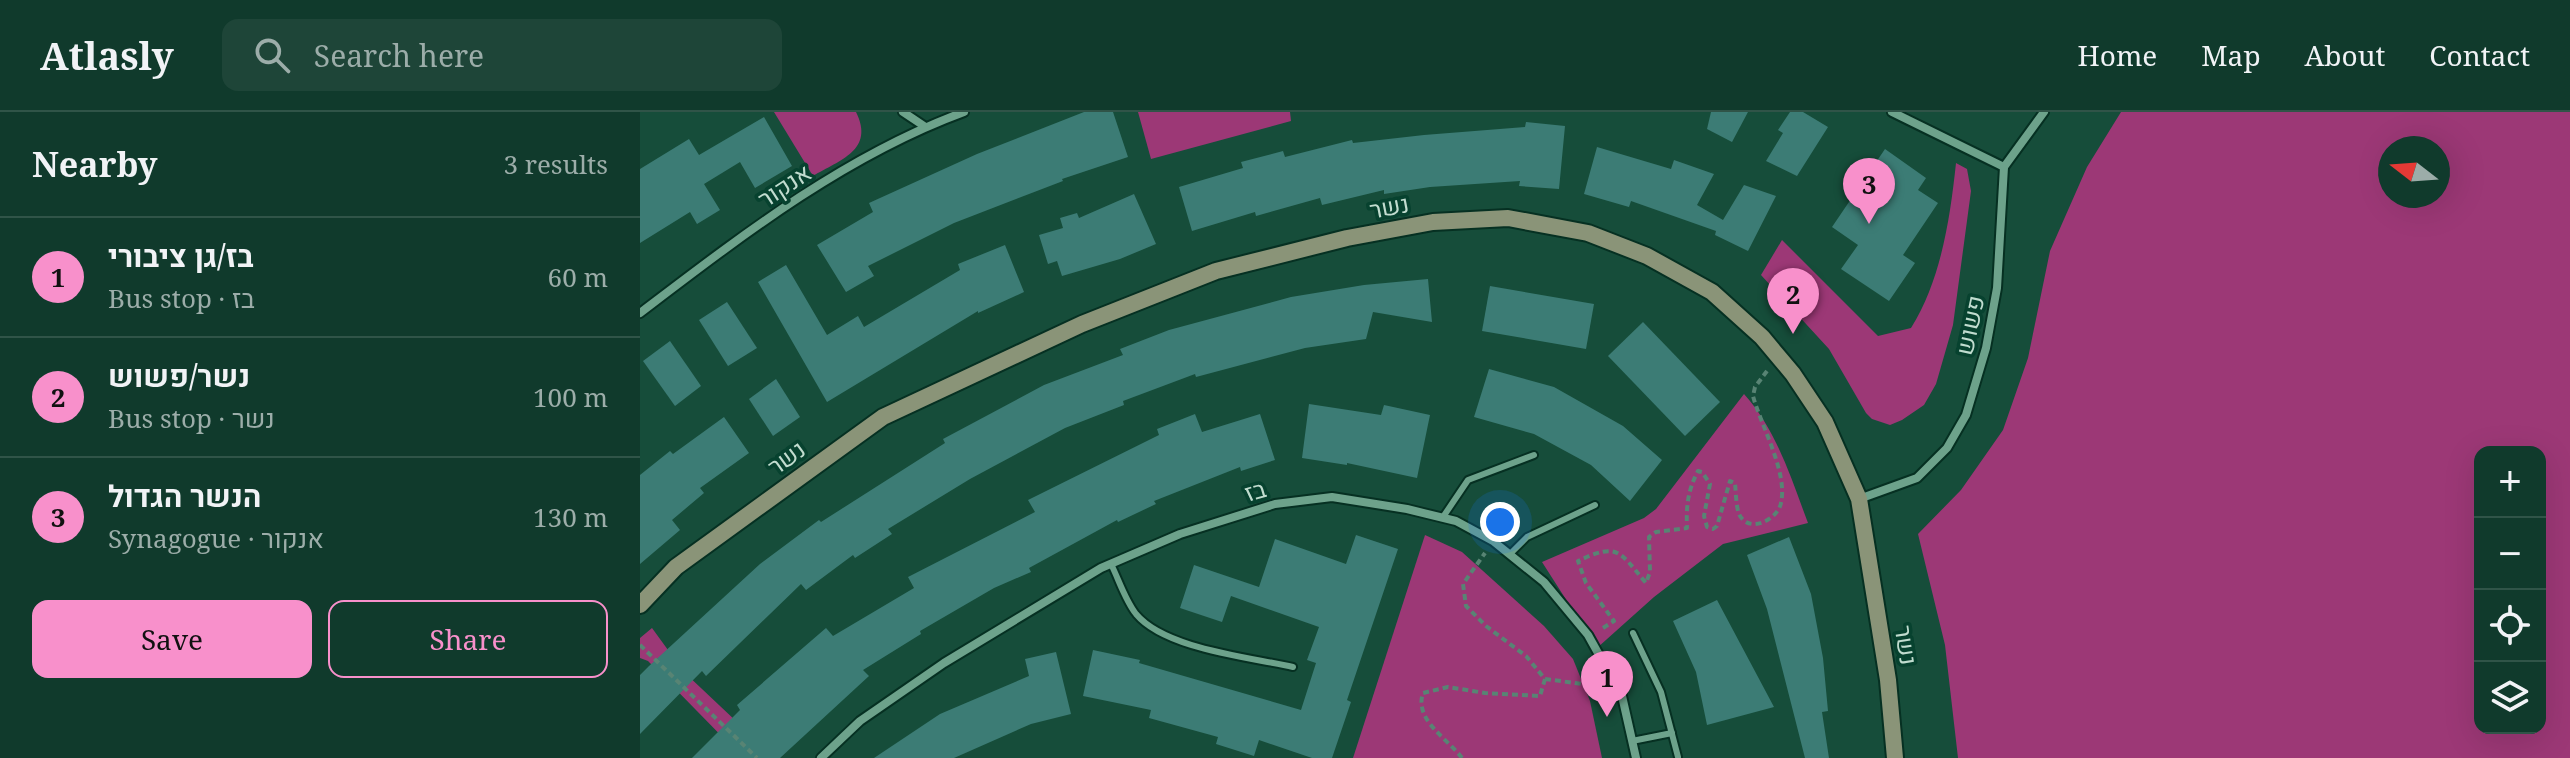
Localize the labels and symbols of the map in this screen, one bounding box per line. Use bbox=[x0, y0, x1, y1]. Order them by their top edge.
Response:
north arrow bbox=[2378, 136, 2450, 208]
street label: אנקור bbox=[751, 155, 817, 215]
pin: 3 bbox=[1843, 158, 1895, 224]
street label: נשר bbox=[1366, 186, 1412, 226]
pin: 2 bbox=[1767, 268, 1819, 334]
street label: פשוש bbox=[1947, 292, 1991, 358]
street label: נשר bbox=[760, 432, 812, 482]
street label: בז bbox=[1240, 471, 1270, 509]
your location bbox=[1480, 502, 1520, 542]
street label: נשר bbox=[1888, 623, 1926, 667]
pin: 1 bbox=[1581, 651, 1633, 717]

